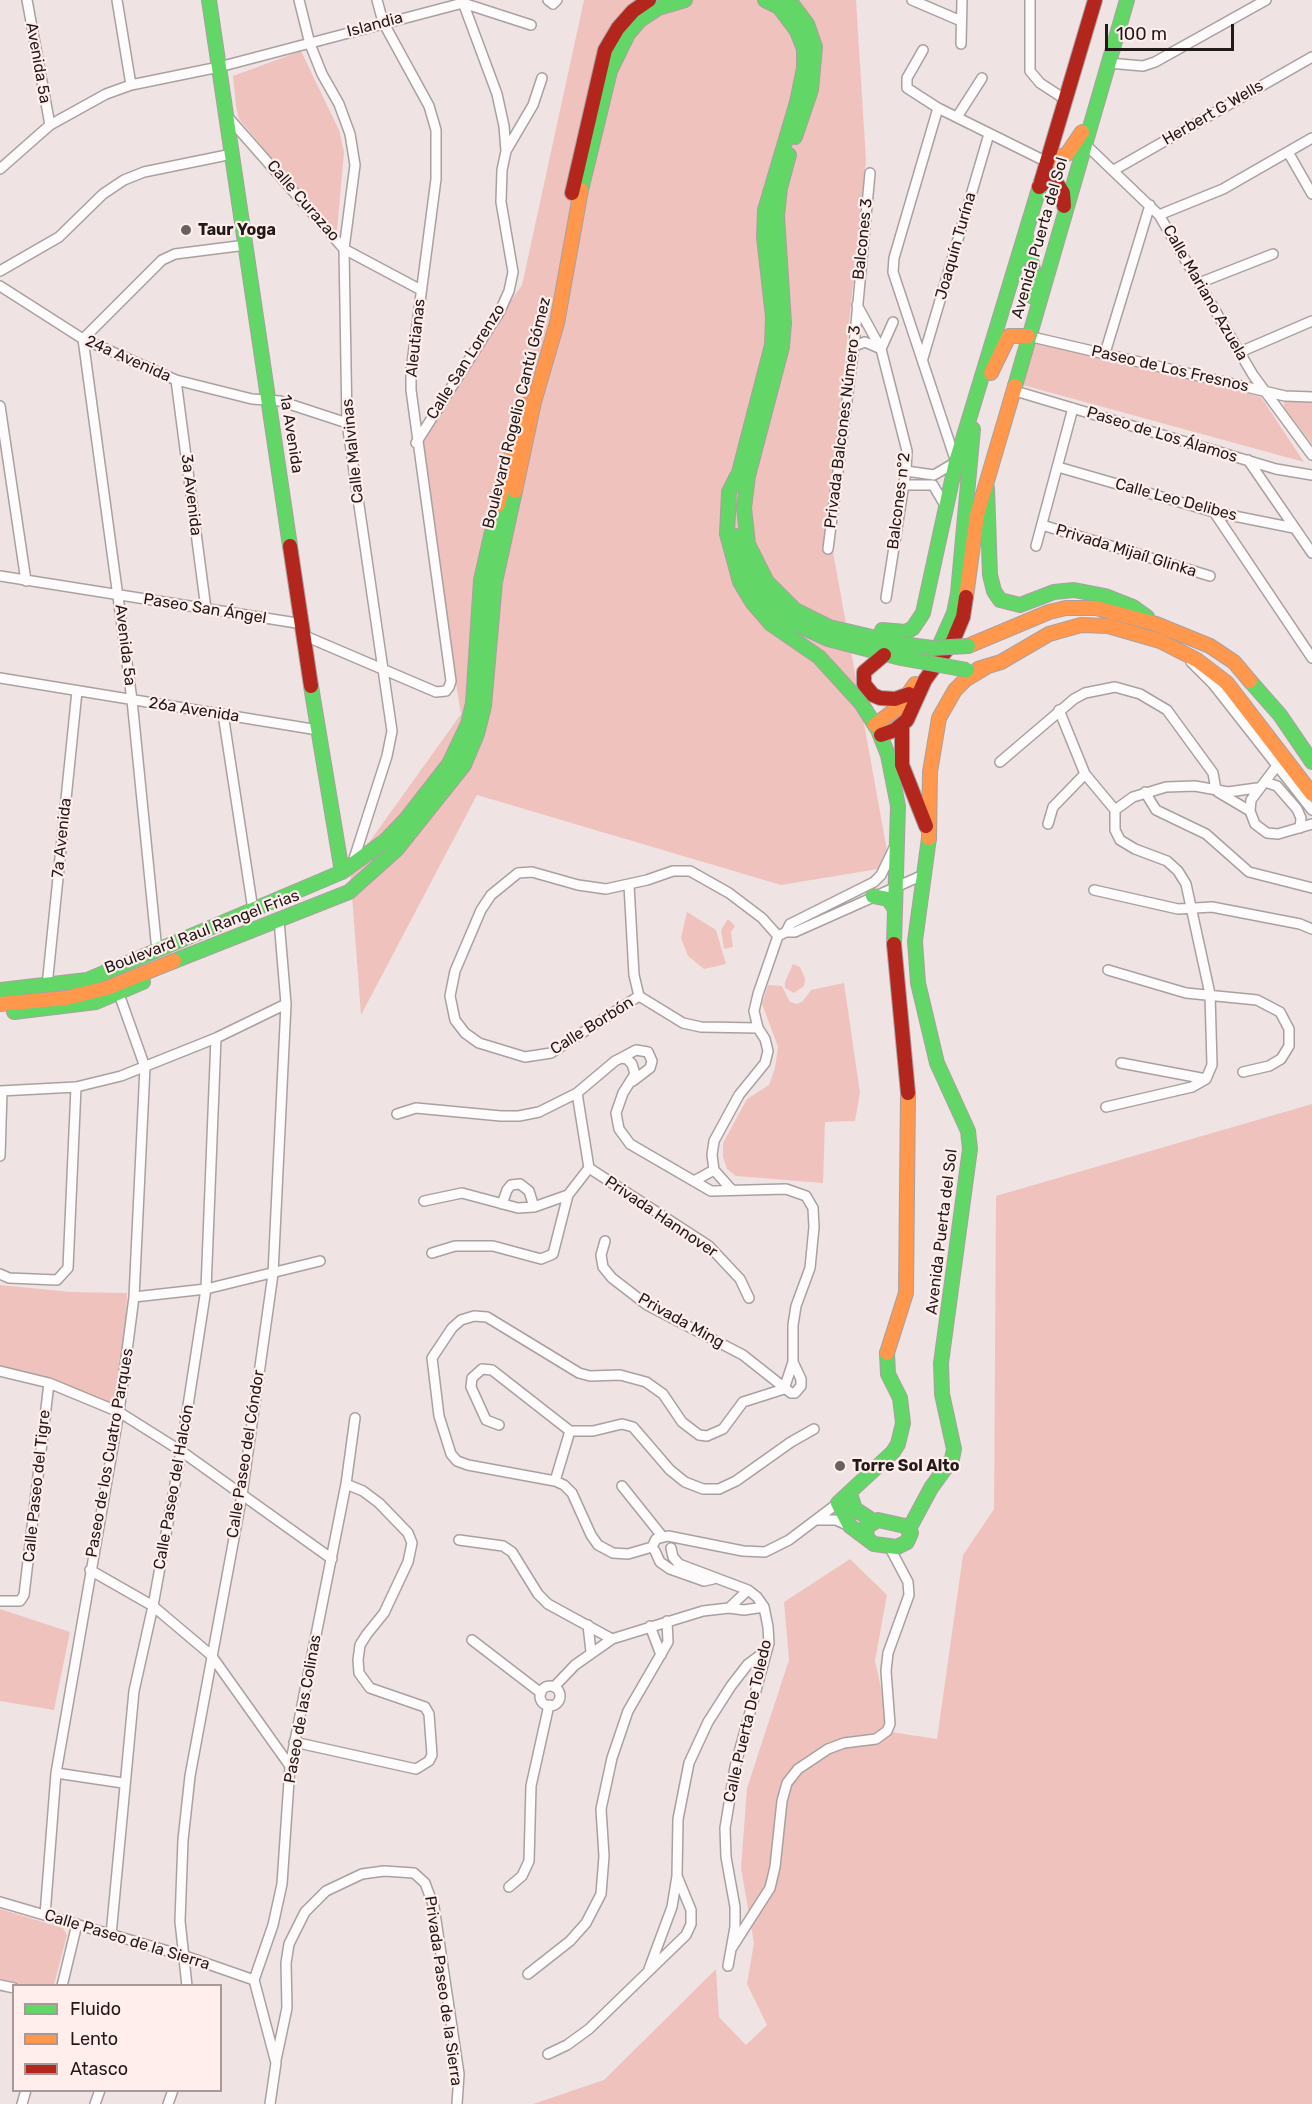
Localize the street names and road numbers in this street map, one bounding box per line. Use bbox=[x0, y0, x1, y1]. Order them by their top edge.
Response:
street label: Islandia bbox=[345, 8, 405, 42]
street label: Avenida 5a bbox=[21, 21, 55, 105]
street label: Herbert G Wells bbox=[1159, 76, 1267, 150]
street label: Avenida Puerta del Sol bbox=[1008, 155, 1072, 321]
street label: Calle Curazao bbox=[263, 156, 343, 246]
street label: Joaquín Turína bbox=[931, 190, 981, 302]
street label: Balcones 3 bbox=[849, 197, 877, 281]
street label: Calle Mariano Azuela bbox=[1158, 222, 1252, 364]
street label: Boulevard Rogelio Cantú Gómez bbox=[479, 295, 555, 531]
street label: Aleutianas bbox=[402, 298, 430, 378]
street label: Calle San Lorenzo bbox=[423, 301, 509, 423]
street label: Privada Balcones Número 3 bbox=[821, 324, 865, 530]
street label: 24a Avenida bbox=[82, 332, 174, 386]
street label: Paseo de Los Fresnos bbox=[1089, 342, 1251, 396]
street label: 1a Avenida bbox=[275, 393, 307, 475]
street label: Calle Malvinas bbox=[338, 398, 368, 504]
street label: Paseo de Los Álamos bbox=[1084, 403, 1240, 467]
street label: Balcones n°2 bbox=[884, 451, 914, 551]
street label: 3a Avenida bbox=[176, 453, 206, 537]
street label: Calle Leo Delibes bbox=[1113, 474, 1239, 526]
street label: Privada Mijaíl Glinka bbox=[1053, 520, 1199, 582]
street label: Paseo San Ángel bbox=[142, 590, 268, 628]
street label: Avenida 5a bbox=[110, 603, 140, 687]
street label: 26a Avenida bbox=[147, 693, 241, 727]
street label: 7a Avenida bbox=[48, 797, 76, 879]
street label: Boulevard Raul Rangel Frias bbox=[102, 886, 302, 978]
street label: Calle Borbón bbox=[547, 993, 637, 1059]
street label: Avenida Puerta del Sol bbox=[922, 1148, 962, 1316]
street label: Privada Hannover bbox=[601, 1172, 721, 1262]
street label: Privada Ming bbox=[634, 1289, 728, 1353]
street label: Paseo de los Cuatro Parques bbox=[82, 1347, 138, 1559]
street label: Calle Paseo del Cóndor bbox=[223, 1369, 269, 1539]
street label: Calle Paseo del Halcón bbox=[150, 1403, 198, 1571]
street label: Calle Paseo del Tigre bbox=[19, 1409, 55, 1563]
street label: Paseo de las Colinas bbox=[280, 1633, 326, 1785]
street label: Calle Puerta De Toledo bbox=[720, 1638, 776, 1804]
street label: Privada Paseo de la Sierra bbox=[420, 1895, 466, 2087]
street label: Calle Paseo de la Sierra bbox=[42, 1906, 212, 1974]

